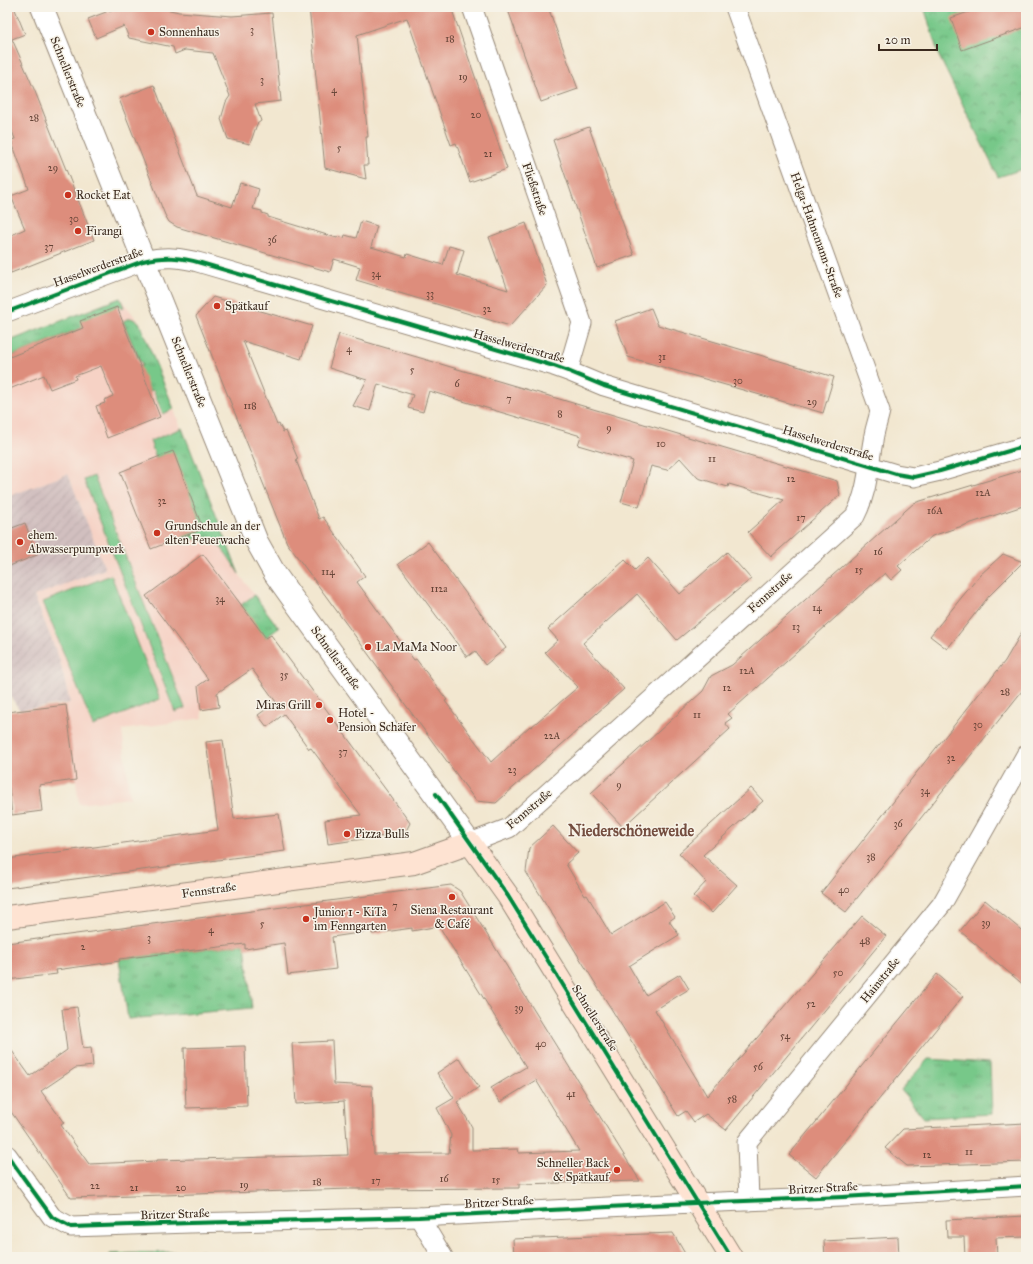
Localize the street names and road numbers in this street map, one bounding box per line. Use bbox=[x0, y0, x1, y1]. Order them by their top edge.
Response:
street label: Schnellerstraße bbox=[47, 34, 89, 110]
street label: Fließstraße bbox=[519, 161, 551, 217]
street label: Helga-Hahnemann-Straße bbox=[787, 170, 846, 300]
street label: Hasselwerderstraße bbox=[51, 244, 145, 290]
street label: Hasselwerderstraße bbox=[472, 326, 566, 366]
street label: Schnellerstraße bbox=[168, 334, 210, 410]
street label: Hasselwerderstraße bbox=[781, 422, 875, 464]
street label: Fennstraße bbox=[745, 568, 795, 616]
street label: Schnellerstraße bbox=[308, 623, 364, 693]
street label: Fennstraße bbox=[503, 786, 555, 832]
street label: Fennstraße bbox=[181, 879, 237, 901]
street label: Hainstraße bbox=[857, 954, 903, 1006]
street label: Schnellerstraße bbox=[569, 982, 621, 1054]
street label: Britzer Straße bbox=[788, 1179, 858, 1197]
street label: Britzer Straße bbox=[464, 1193, 534, 1211]
street label: Britzer Straße bbox=[140, 1206, 210, 1222]

